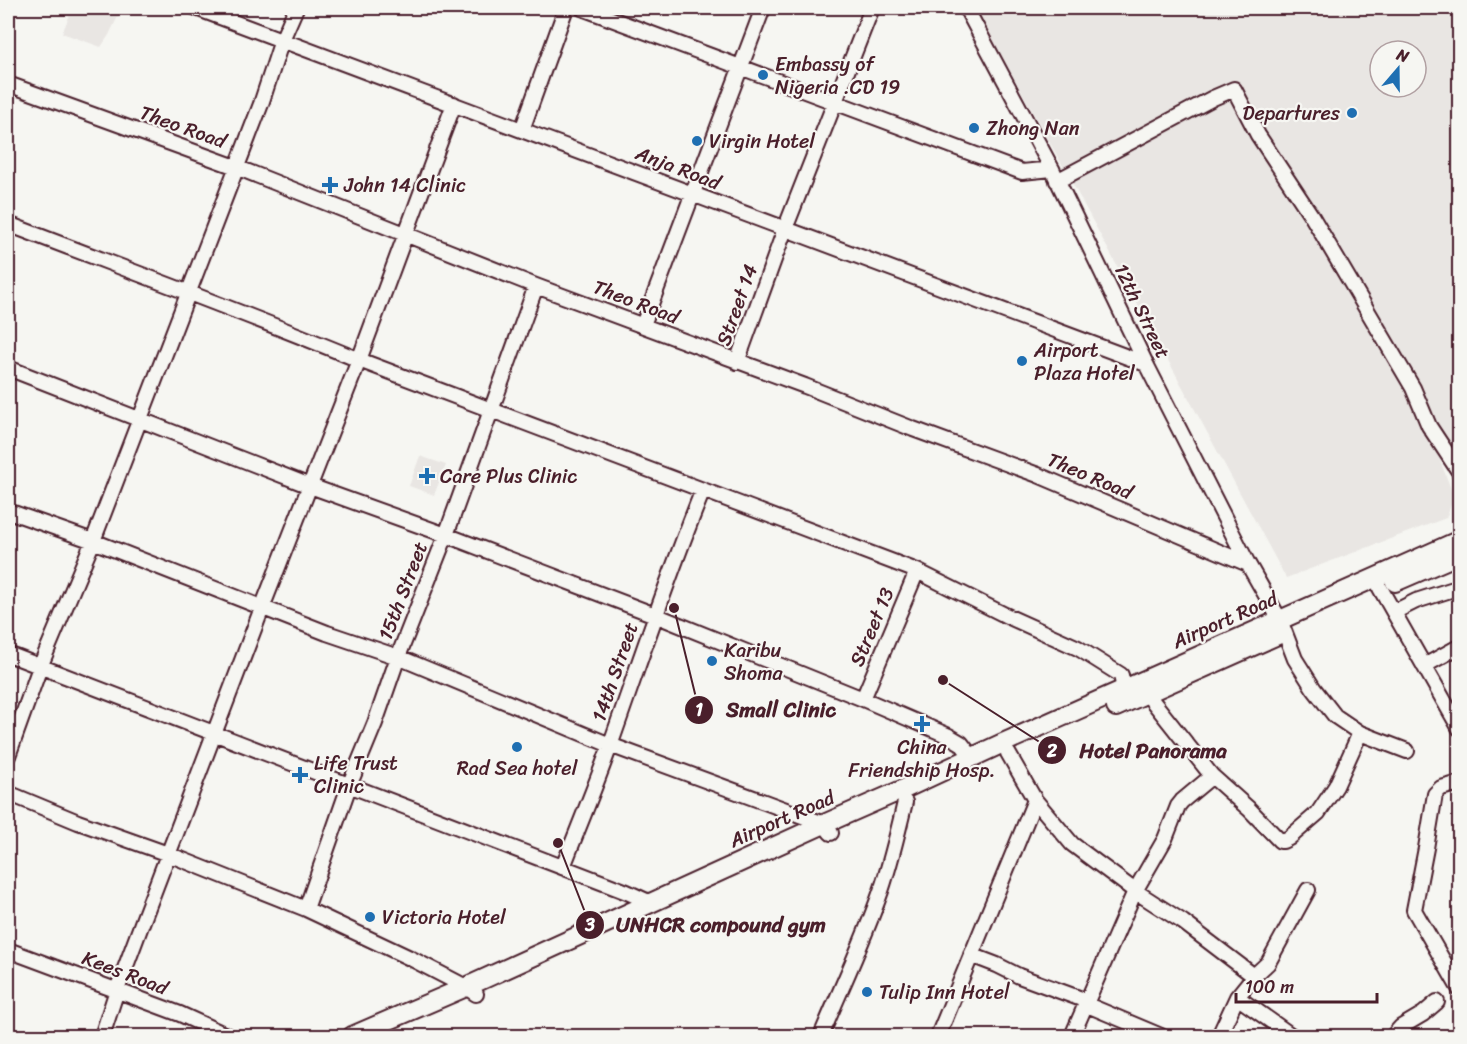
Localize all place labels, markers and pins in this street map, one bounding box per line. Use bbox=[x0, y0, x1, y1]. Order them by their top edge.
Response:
place label: Embassy of Nigeria .CD 19 bbox=[775, 47, 900, 105]
marker: Embassy of Nigeria .CD 19 bbox=[756, 68, 770, 82]
place label: Departures bbox=[1243, 96, 1341, 131]
marker: Departures bbox=[1345, 106, 1359, 120]
place label: Zhong Nan bbox=[986, 111, 1080, 146]
marker: Zhong Nan bbox=[967, 121, 981, 135]
place label: Virgin Hotel bbox=[709, 124, 816, 159]
marker: Virgin Hotel bbox=[690, 134, 704, 148]
place label: John 14 Clinic bbox=[343, 168, 466, 203]
marker: John 14 Clinic bbox=[321, 176, 339, 194]
place label: Airport Plaza Hotel bbox=[1033, 333, 1136, 391]
marker: Airport Plaza Hotel bbox=[1015, 354, 1029, 368]
place label: Care Plus Clinic bbox=[440, 459, 577, 494]
marker: Care Plus Clinic bbox=[418, 467, 436, 485]
place label: Karibu Shoma bbox=[724, 633, 784, 691]
marker: Karibu Shoma bbox=[705, 654, 719, 668]
callout: Small Clinic bbox=[684, 690, 848, 729]
marker: China Friendship Hosp. bbox=[913, 715, 931, 733]
place label: China Friendship Hosp. bbox=[848, 730, 996, 788]
callout: Hotel Panorama bbox=[1037, 731, 1239, 770]
marker: Rad Sea hotel bbox=[510, 740, 524, 754]
place label: Life Trust Clinic bbox=[314, 746, 398, 804]
place label: Rad Sea hotel bbox=[457, 751, 579, 786]
marker: Life Trust Clinic bbox=[291, 766, 309, 784]
place label: Victoria Hotel bbox=[382, 900, 507, 935]
callout: UNHCR compound gym bbox=[575, 905, 838, 944]
marker: Victoria Hotel bbox=[363, 910, 377, 924]
place label: Tulip Inn Hotel bbox=[879, 975, 1010, 1010]
marker: Tulip Inn Hotel bbox=[860, 985, 874, 999]

